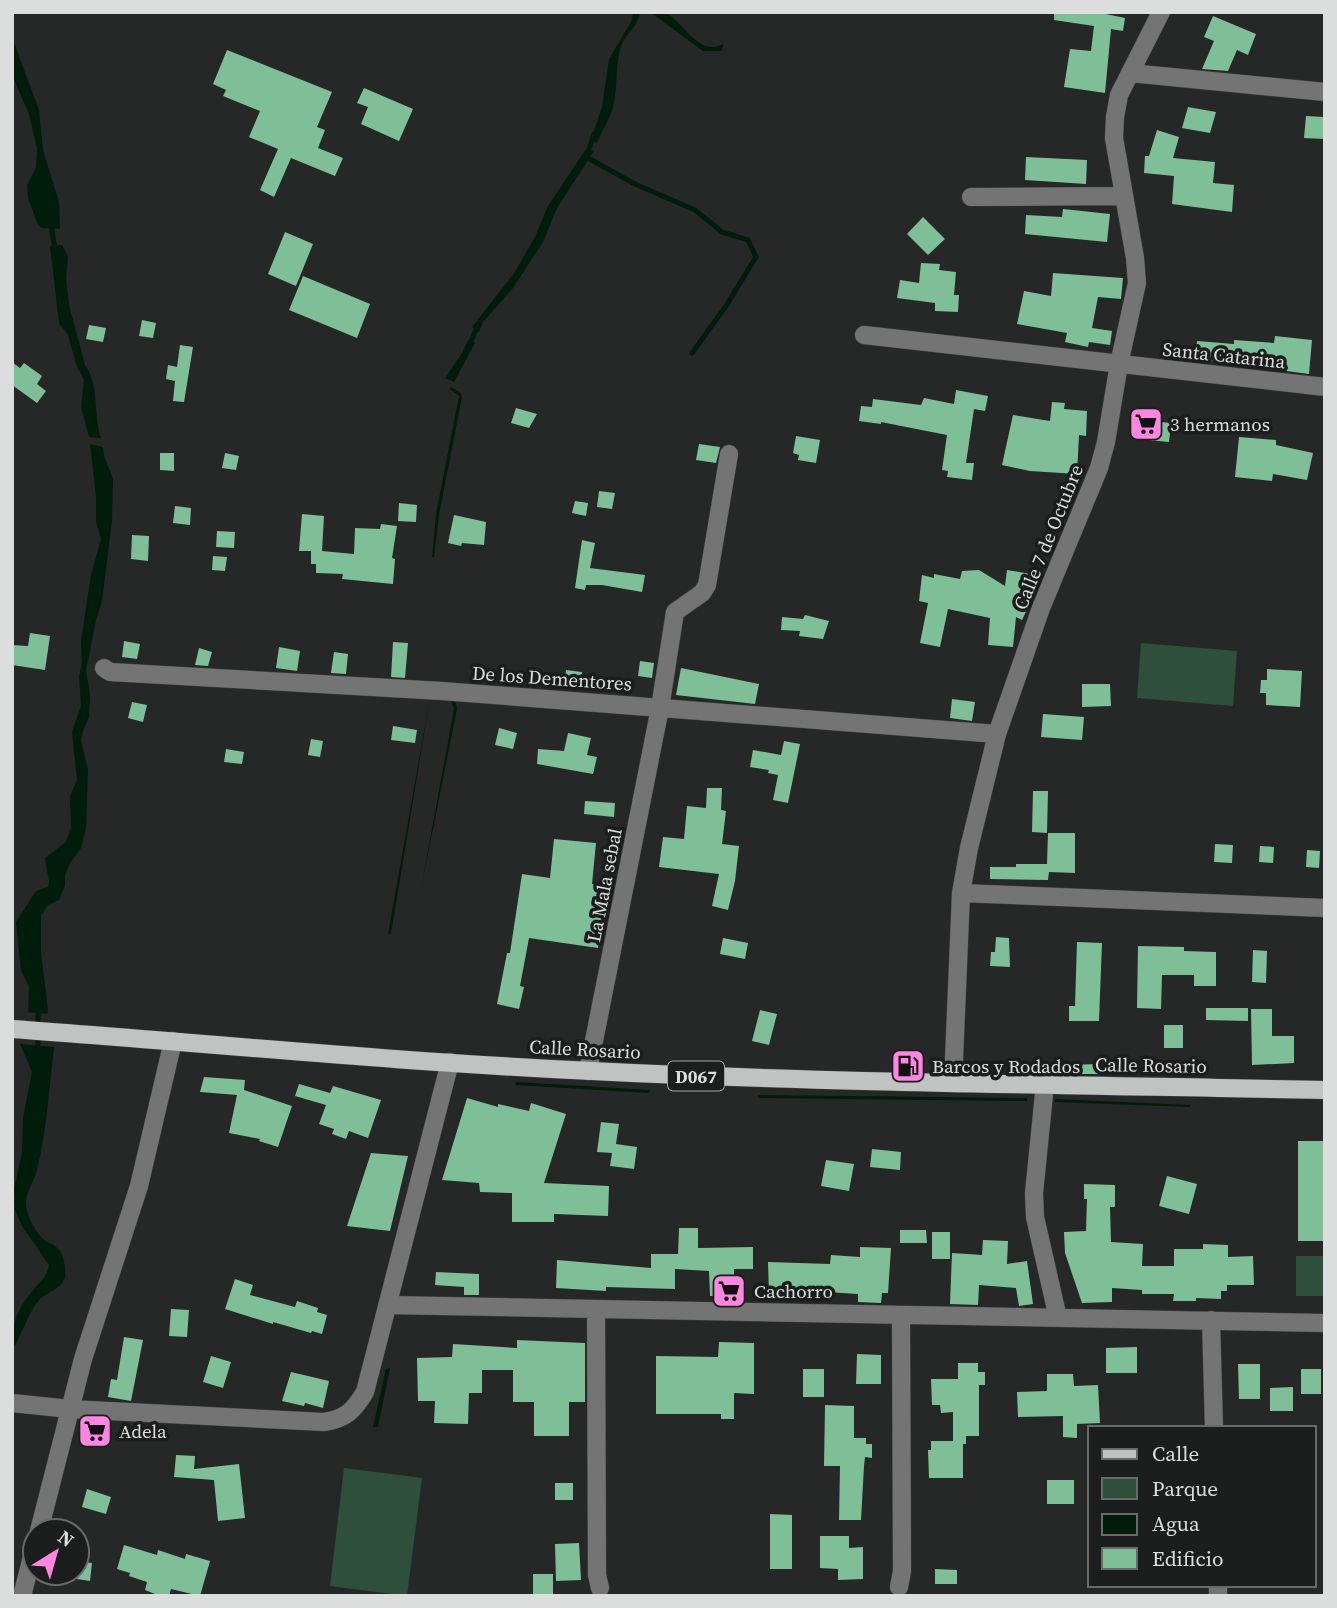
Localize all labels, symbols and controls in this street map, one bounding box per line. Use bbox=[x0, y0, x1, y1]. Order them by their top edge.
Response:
street label: Santa Catarina bbox=[1161, 336, 1287, 374]
supermarket icon: 3 hermanos bbox=[1127, 405, 1165, 443]
place label: 3 hermanos bbox=[1170, 411, 1270, 437]
street label: Calle 7 de Octubre bbox=[1007, 461, 1089, 613]
street label: De los Dementores bbox=[471, 659, 633, 697]
street label: La Mala sebal bbox=[580, 826, 628, 944]
street label: Calle Rosario bbox=[529, 1033, 641, 1065]
fuel station icon: Barcos y Rodados bbox=[889, 1047, 927, 1085]
street label: Calle Rosario bbox=[1095, 1051, 1207, 1079]
place label: Barcos y Rodados bbox=[932, 1053, 1080, 1079]
road number: D067 bbox=[668, 1062, 724, 1091]
supermarket icon: Cachorro bbox=[710, 1272, 748, 1310]
place label: Cachorro bbox=[754, 1278, 833, 1304]
supermarket icon: Adela bbox=[76, 1412, 114, 1450]
place label: Adela bbox=[119, 1418, 167, 1444]
legend bbox=[1088, 1426, 1316, 1587]
text: Calle bbox=[1152, 1439, 1199, 1468]
text: Parque bbox=[1152, 1474, 1218, 1503]
text: Agua bbox=[1152, 1509, 1200, 1538]
north arrow bbox=[21, 1517, 91, 1587]
text: N bbox=[53, 1524, 80, 1553]
text: Edificio bbox=[1152, 1544, 1224, 1573]

